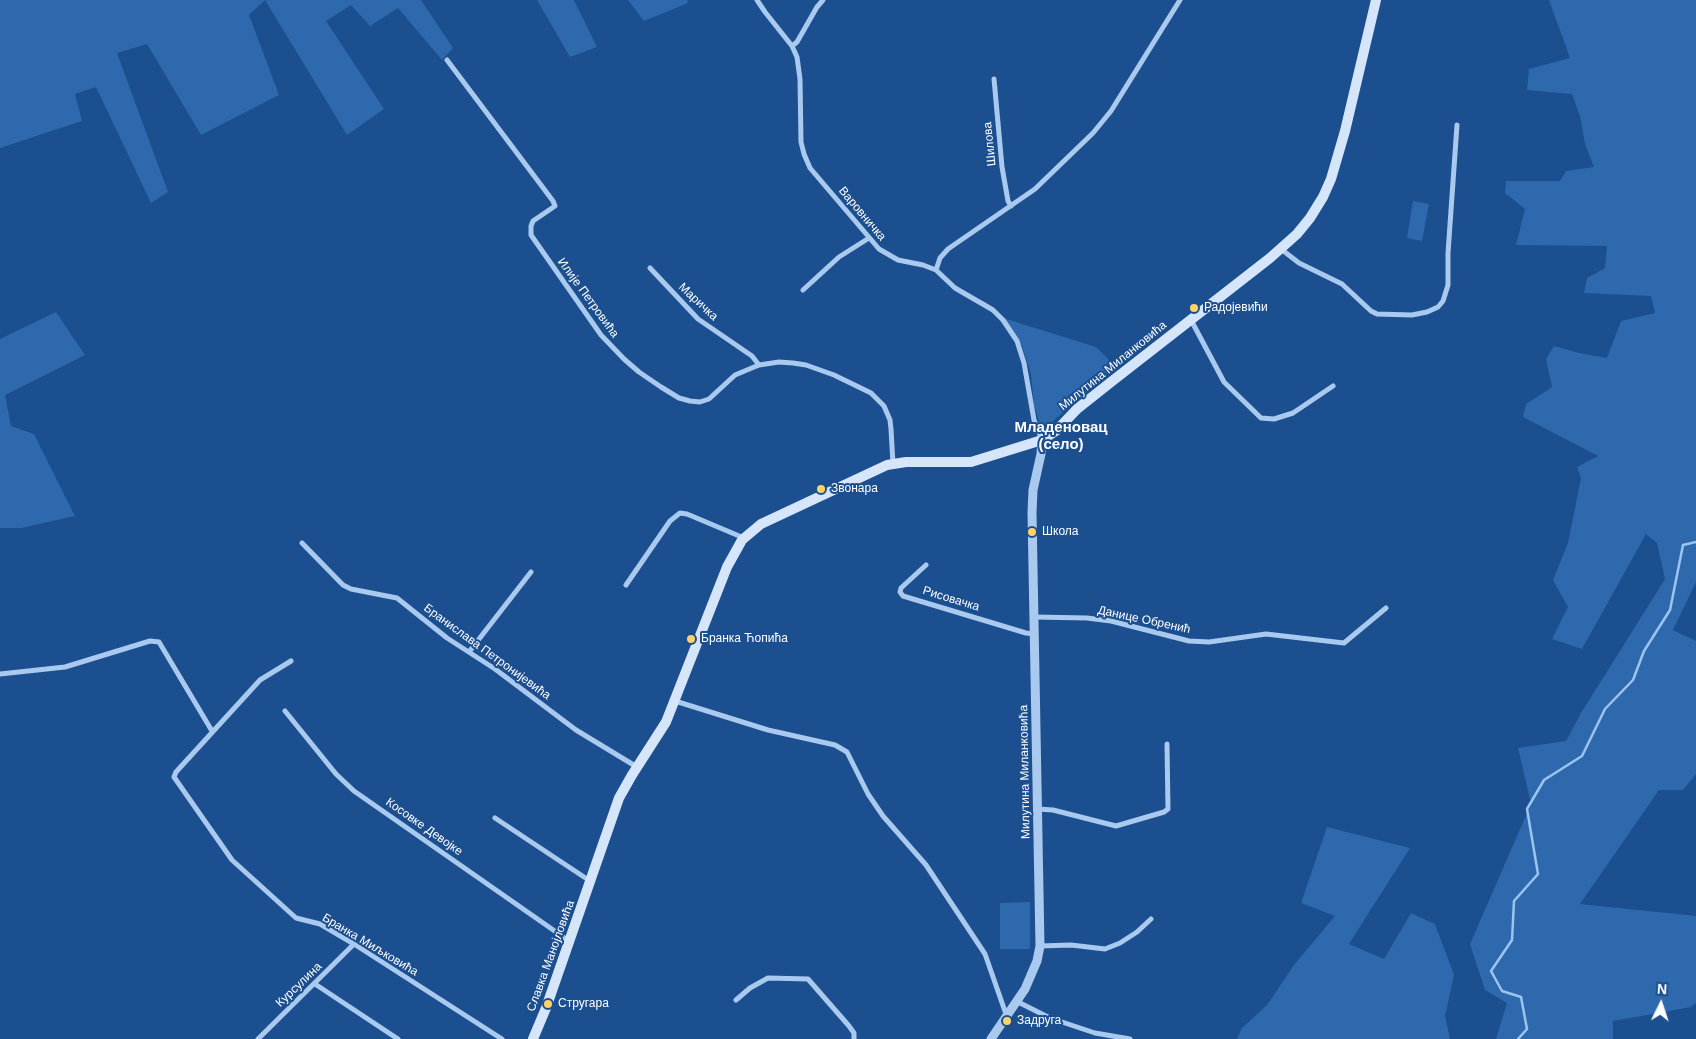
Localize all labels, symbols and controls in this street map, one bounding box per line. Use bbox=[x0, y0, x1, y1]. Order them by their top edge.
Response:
street label: Шилова bbox=[981, 121, 999, 167]
street label: Варовничка bbox=[835, 184, 889, 244]
street label: Илије Петровића bbox=[554, 255, 622, 341]
street label: Маричка bbox=[675, 280, 721, 324]
place label: Радојевићи bbox=[1204, 301, 1268, 315]
marker: Радојевићи bbox=[1188, 302, 1200, 314]
street label: Милутина Миланковића bbox=[1056, 318, 1170, 414]
district label: Младеновац (село) bbox=[1014, 419, 1108, 454]
place label: Звонара bbox=[831, 482, 878, 496]
marker: Звонара bbox=[815, 483, 827, 495]
place label: Школа bbox=[1042, 525, 1078, 539]
marker: Школа bbox=[1026, 526, 1038, 538]
street label: Рисовачка bbox=[921, 584, 981, 614]
street label: Бранислава Петронијевића bbox=[421, 601, 553, 703]
street label: Данице Обренић bbox=[1096, 603, 1192, 637]
place label: Бранка Ћопића bbox=[701, 632, 788, 646]
marker: Бранка Ћопића bbox=[685, 633, 697, 645]
street label: Милутина Миланковића bbox=[1017, 705, 1033, 839]
street label: Косовке Девојке bbox=[383, 795, 465, 859]
street label: Славка Манојловића bbox=[524, 898, 578, 1014]
street label: Бранка Миљковића bbox=[319, 911, 421, 979]
street label: Курсулина bbox=[273, 960, 325, 1010]
north arrow bbox=[1636, 979, 1686, 1029]
text: N bbox=[1656, 981, 1668, 997]
place label: Стругара bbox=[558, 997, 609, 1011]
marker: Стругара bbox=[542, 998, 554, 1010]
place label: Задруга bbox=[1017, 1014, 1061, 1028]
marker: Задруга bbox=[1001, 1015, 1013, 1027]

